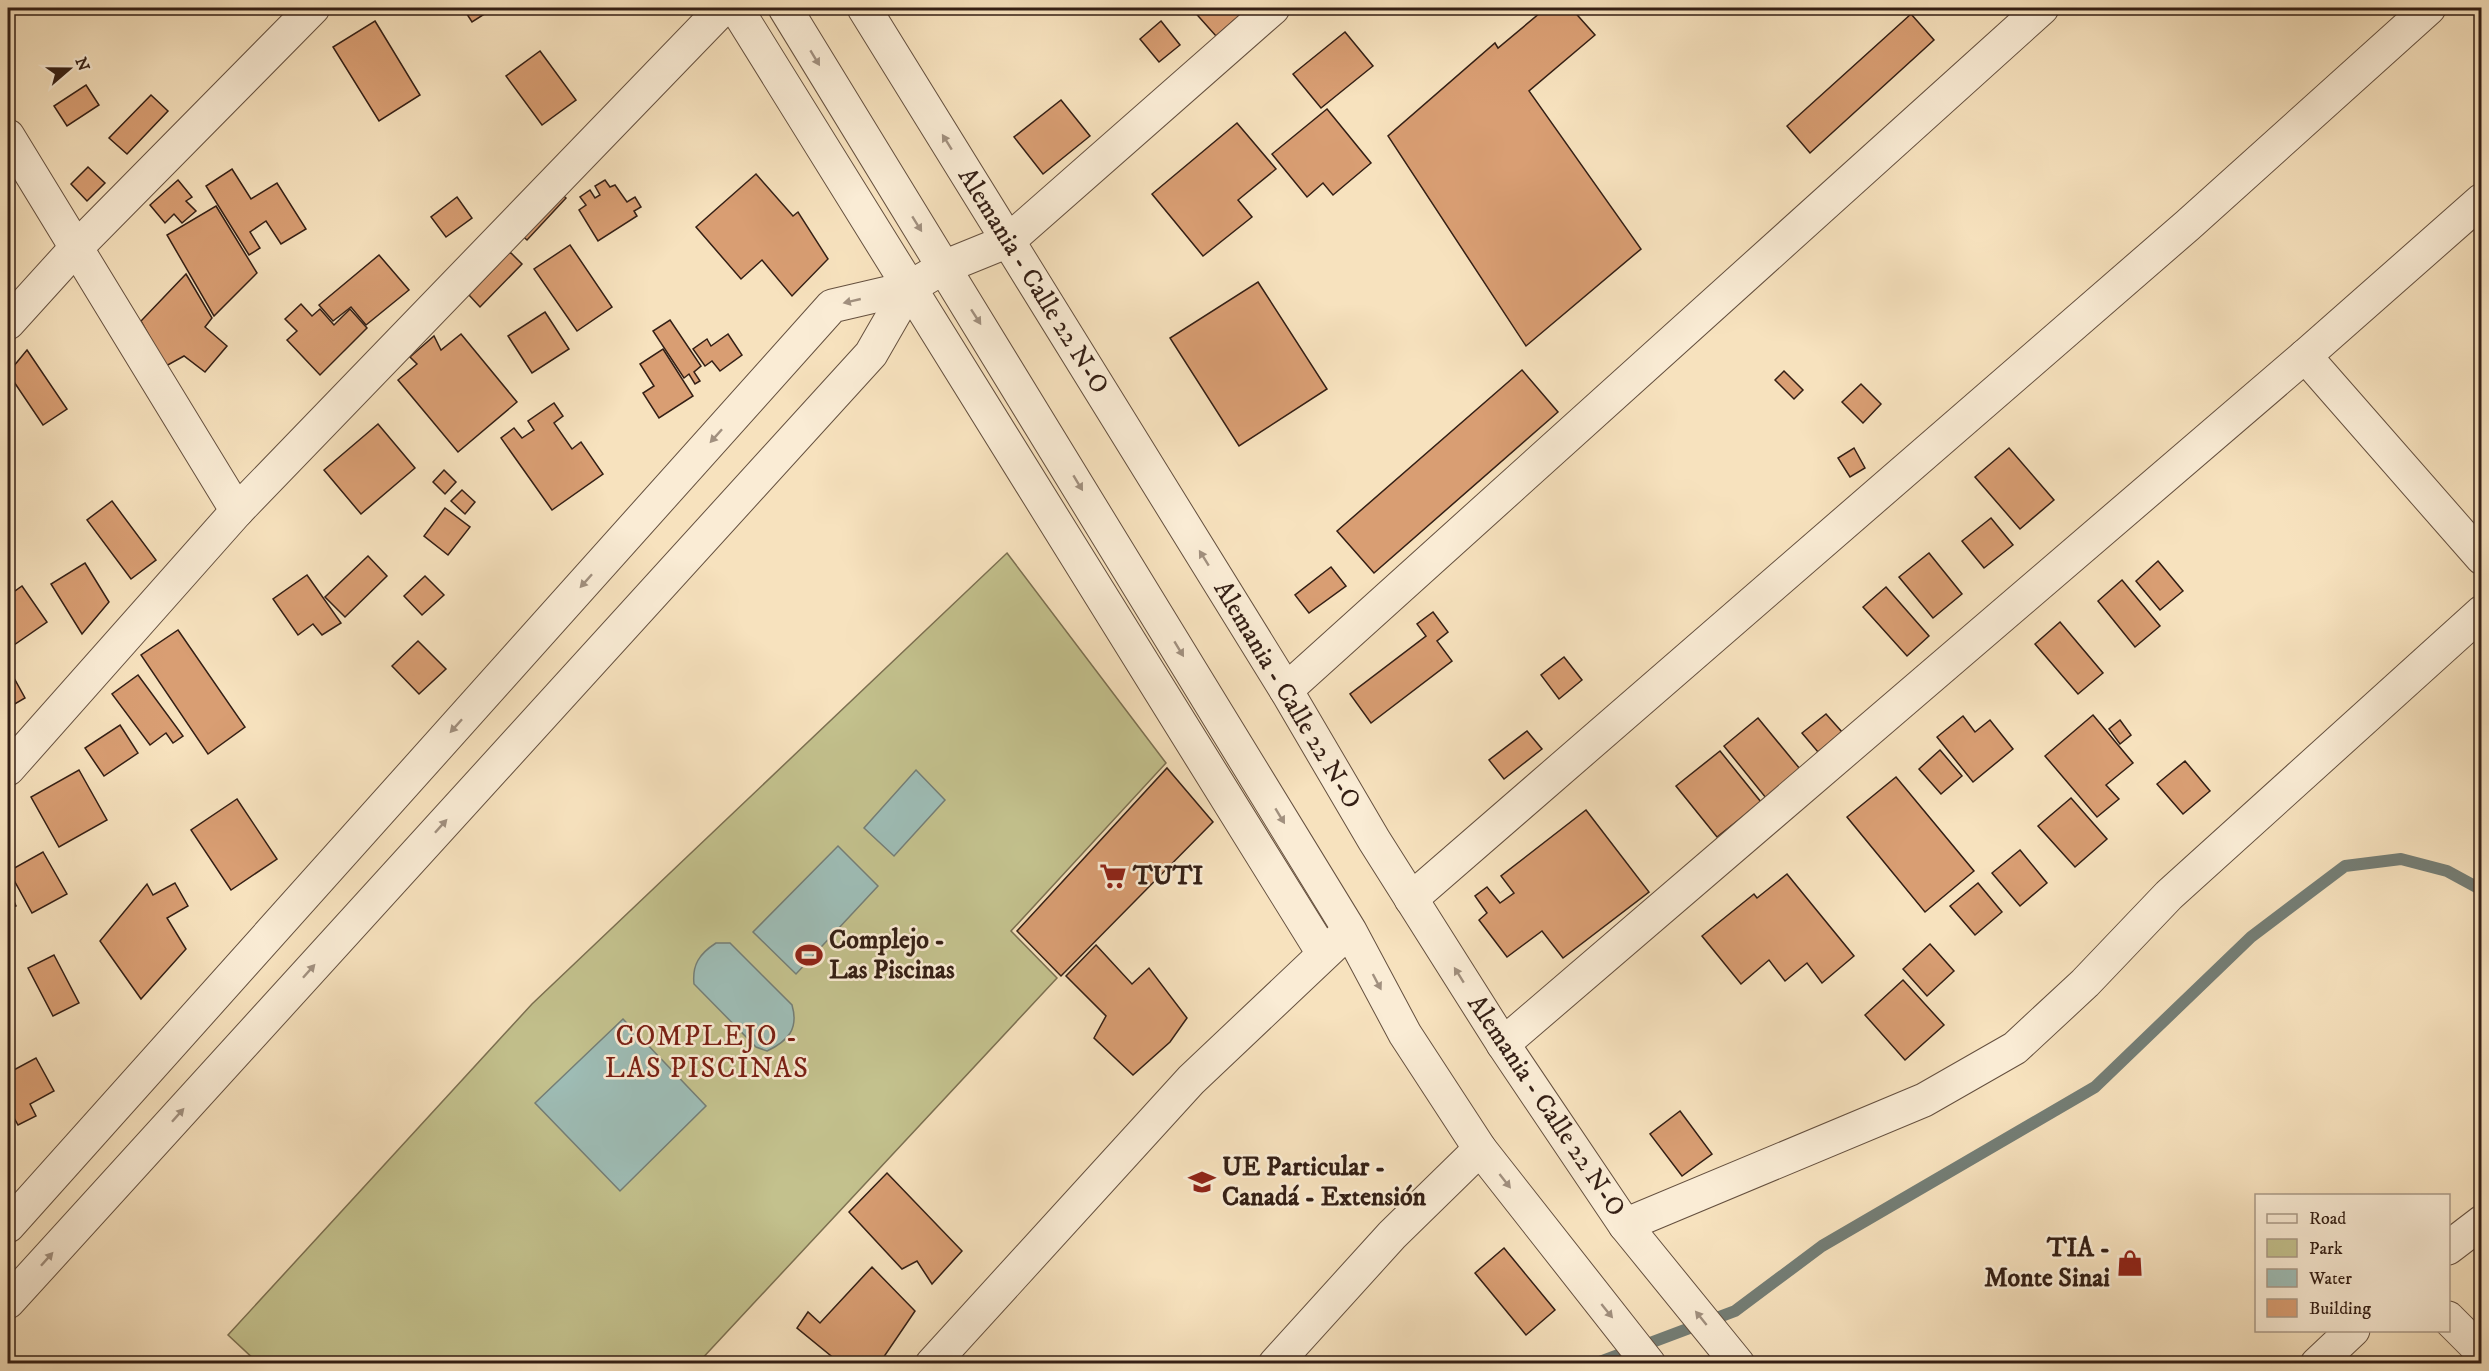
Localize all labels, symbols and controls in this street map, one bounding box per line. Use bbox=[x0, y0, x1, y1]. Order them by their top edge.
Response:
north arrow bbox=[39, 39, 99, 99]
one-way arrow bbox=[810, 50, 820, 67]
text: N bbox=[71, 55, 94, 74]
one-way arrow bbox=[942, 134, 953, 150]
street label: Alemania - Calle 22 N-O bbox=[950, 162, 1116, 400]
one-way arrow bbox=[911, 216, 922, 232]
one-way arrow bbox=[843, 297, 862, 307]
one-way arrow bbox=[970, 309, 981, 325]
one-way arrow bbox=[710, 428, 723, 443]
one-way arrow bbox=[1072, 475, 1083, 491]
one-way arrow bbox=[1199, 550, 1210, 566]
one-way arrow bbox=[580, 573, 593, 588]
street label: Alemania - Calle 22 N-O bbox=[1206, 575, 1368, 815]
one-way arrow bbox=[1174, 641, 1185, 657]
one-way arrow bbox=[449, 719, 463, 733]
one-way arrow bbox=[1275, 808, 1286, 824]
one-way arrow bbox=[434, 819, 448, 834]
place label: TUTI bbox=[1132, 860, 1204, 893]
supermarket icon: TUTI bbox=[1098, 861, 1128, 891]
place label: Complejo - Las Piscinas bbox=[829, 924, 955, 987]
sports icon: Complejo - Las Piscinas bbox=[794, 940, 824, 970]
one-way arrow bbox=[302, 963, 316, 978]
one-way arrow bbox=[1454, 967, 1465, 983]
one-way arrow bbox=[1372, 974, 1382, 991]
street label: Alemania - Calle 22 N-O bbox=[1460, 989, 1632, 1223]
district label: COMPLEJO - LAS PISCINAS bbox=[605, 1019, 809, 1086]
one-way arrow bbox=[171, 1108, 184, 1123]
place label: UE Particular - Canadá - Extensión bbox=[1222, 1151, 1427, 1214]
school or university icon: UE Particular - Canadá - Extensión bbox=[1187, 1167, 1217, 1197]
one-way arrow bbox=[1499, 1174, 1511, 1189]
legend bbox=[2255, 1194, 2450, 1332]
text: Road bbox=[2309, 1208, 2346, 1230]
place label: TIA - Monte Sinai bbox=[1984, 1232, 2110, 1295]
text: Park bbox=[2309, 1238, 2343, 1260]
shop icon: TIA - Monte Sinai bbox=[2115, 1248, 2145, 1278]
one-way arrow bbox=[40, 1252, 53, 1267]
text: Water bbox=[2308, 1268, 2352, 1290]
text: Building bbox=[2309, 1298, 2371, 1320]
one-way arrow bbox=[1601, 1303, 1614, 1319]
one-way arrow bbox=[1695, 1311, 1708, 1326]

